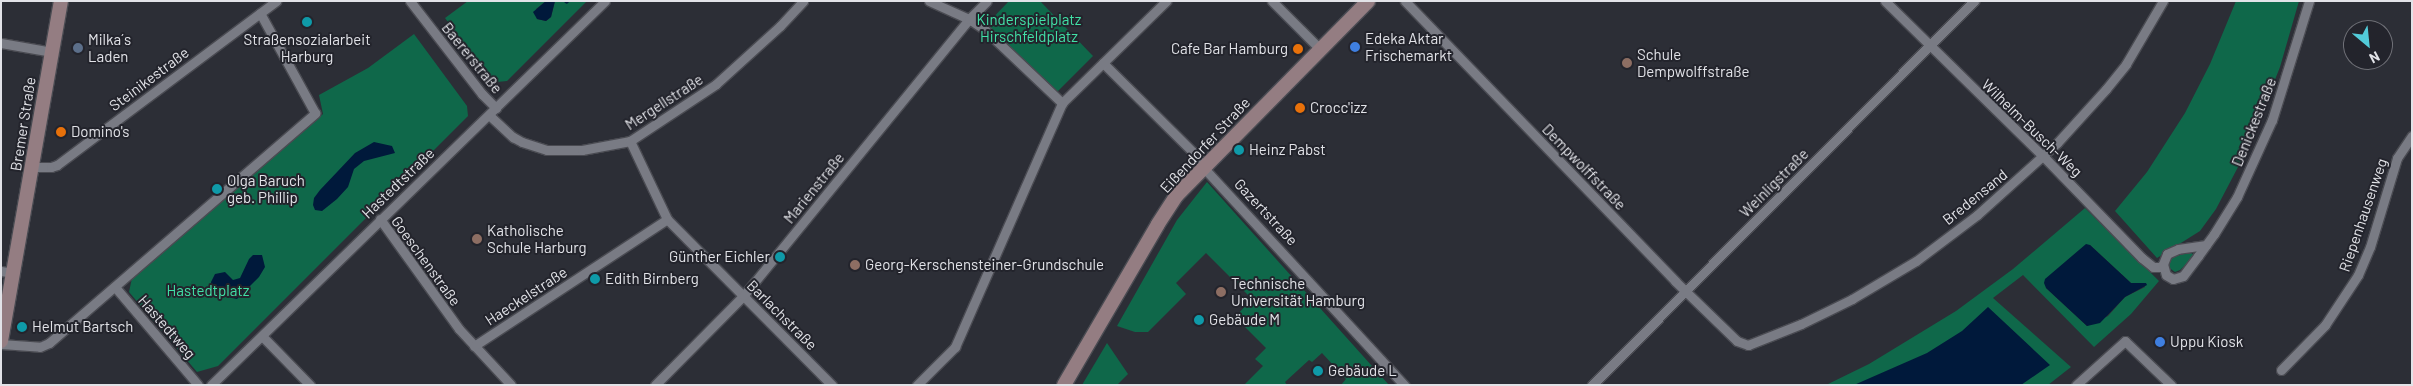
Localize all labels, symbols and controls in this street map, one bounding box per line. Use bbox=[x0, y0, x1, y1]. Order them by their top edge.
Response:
park label: Kinderspielplatz Hirschfeldplatz bbox=[977, 10, 1081, 45]
marker: Straßensozialarbeit Harburg bbox=[301, 16, 313, 28]
street label: Baererstraße bbox=[438, 19, 506, 97]
north arrow bbox=[2343, 20, 2393, 70]
place label: Edeka Aktar Frischemarkt bbox=[1365, 29, 1452, 64]
place label: Milka´s Laden bbox=[88, 30, 131, 65]
place label: Straßensozialarbeit Harburg bbox=[243, 30, 371, 65]
place label: Cafe Bar Hamburg bbox=[1171, 40, 1288, 58]
marker: Edeka Aktar Frischemarkt bbox=[1349, 41, 1361, 53]
marker: Milka´s Laden bbox=[72, 42, 84, 54]
street label: Steinikestraße bbox=[106, 43, 192, 115]
marker: Cafe Bar Hamburg bbox=[1292, 43, 1304, 55]
place label: Schule Dempwolffstraße bbox=[1637, 45, 1750, 80]
text: N bbox=[2367, 48, 2383, 67]
marker: Schule Dempwolffstraße bbox=[1621, 57, 1633, 69]
street label: Mergellstraße bbox=[622, 70, 706, 134]
street label: Wilhelm-Busch-Weg bbox=[1978, 75, 2086, 181]
street label: Denickestraße bbox=[2228, 75, 2280, 169]
street label: Bremer Straße bbox=[7, 76, 39, 172]
street label: Eißendorfer Straße bbox=[1156, 94, 1254, 196]
place label: Crocc'izz bbox=[1310, 99, 1367, 117]
marker: Crocc'izz bbox=[1294, 102, 1306, 114]
street label: Dempwolffstraße bbox=[1538, 120, 1630, 214]
place label: Domino's bbox=[71, 123, 129, 141]
marker: Domino's bbox=[55, 126, 67, 138]
place label: Heinz Pabst bbox=[1249, 141, 1326, 159]
street label: Hastedtstraße bbox=[358, 144, 438, 222]
marker: Heinz Pabst bbox=[1233, 144, 1245, 156]
street label: Weinligstraße bbox=[1736, 145, 1812, 221]
street label: Marienstraße bbox=[780, 149, 848, 227]
street label: Riepenhausenweg bbox=[2335, 156, 2391, 274]
street label: Bredensand bbox=[1939, 165, 2011, 229]
place label: Olga Baruch geb. Phillip bbox=[227, 171, 305, 206]
street label: Gazertstraße bbox=[1231, 175, 1301, 249]
marker: Olga Baruch geb. Phillip bbox=[211, 183, 223, 195]
street label: Goeschenstraße bbox=[387, 213, 465, 309]
place label: Katholische Schule Harburg bbox=[487, 221, 587, 256]
marker: Katholische Schule Harburg bbox=[471, 233, 483, 245]
place label: Günther Eichler bbox=[669, 248, 770, 266]
marker: Günther Eichler bbox=[774, 251, 786, 263]
place label: Georg-Kerschensteiner-Grundschule bbox=[865, 256, 1104, 274]
marker: Georg-Kerschensteiner-Grundschule bbox=[849, 259, 861, 271]
street label: Haeckelstraße bbox=[482, 263, 570, 329]
place label: Edith Birnberg bbox=[605, 270, 699, 288]
marker: Edith Birnberg bbox=[589, 273, 601, 285]
place label: Technische Universität Hamburg bbox=[1231, 274, 1365, 309]
street label: Barlachstraße bbox=[743, 276, 821, 354]
park label: Hastedtplatz bbox=[166, 282, 250, 300]
marker: Technische Universität Hamburg bbox=[1215, 286, 1227, 298]
street label: Hastedtweg bbox=[135, 292, 199, 362]
place label: Gebäude M bbox=[1209, 311, 1280, 329]
marker: Gebäude M bbox=[1193, 314, 1205, 326]
place label: Helmut Bartsch bbox=[32, 318, 133, 336]
marker: Helmut Bartsch bbox=[16, 321, 28, 333]
place label: Uppu Kiosk bbox=[2170, 333, 2243, 351]
marker: Uppu Kiosk bbox=[2154, 336, 2166, 348]
place label: Gebäude L bbox=[1328, 362, 1397, 380]
marker: Gebäude L bbox=[1312, 365, 1324, 377]

